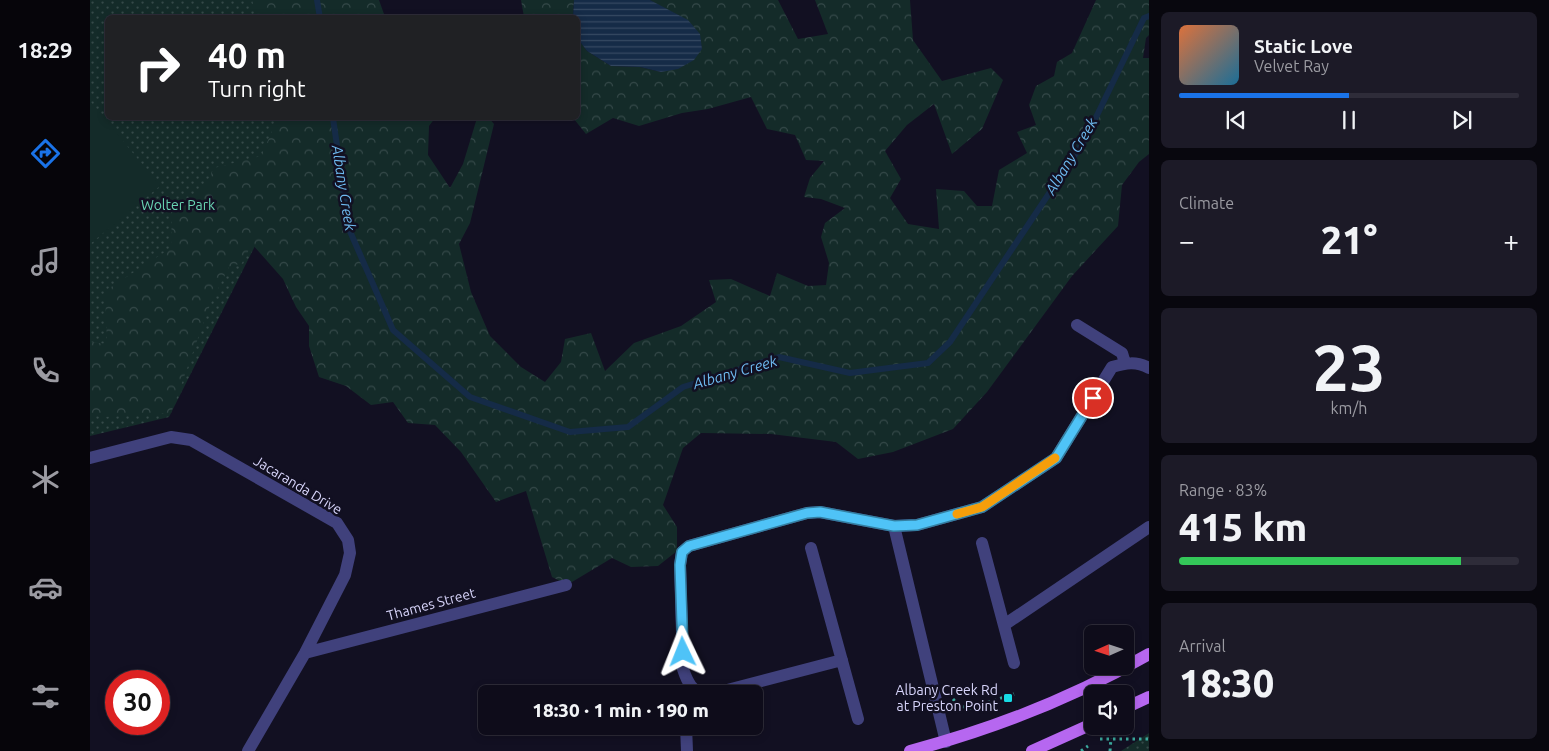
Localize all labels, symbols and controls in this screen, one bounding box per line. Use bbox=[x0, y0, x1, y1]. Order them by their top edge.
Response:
icon: right bbox=[125, 35, 190, 100]
text: 40 m bbox=[208, 35, 286, 75]
text: Static Love bbox=[1254, 35, 1353, 57]
text: 18:29 bbox=[17, 37, 73, 62]
text: Velvet Ray bbox=[1254, 57, 1329, 75]
text: Turn right bbox=[208, 76, 306, 101]
icon: previous bbox=[1222, 106, 1250, 134]
icon: pause bbox=[1335, 106, 1363, 134]
icon: next bbox=[1448, 106, 1476, 134]
water label: Albany Creek bbox=[1041, 114, 1101, 198]
icon: directions bbox=[28, 136, 63, 171]
water label: Albany Creek bbox=[329, 143, 359, 232]
text: Climate bbox=[1179, 194, 1234, 212]
park label: Wolter Park bbox=[141, 197, 215, 213]
text: 21° bbox=[1321, 219, 1377, 261]
text: − bbox=[1179, 225, 1195, 256]
text: + bbox=[1503, 225, 1519, 256]
icon: music bbox=[28, 244, 63, 279]
text: 23 bbox=[1312, 330, 1386, 403]
water label: Albany Creek bbox=[690, 352, 779, 392]
icon: phone bbox=[28, 353, 63, 388]
pin bbox=[1072, 377, 1114, 419]
icon: arrive bbox=[1079, 384, 1107, 412]
text: km/h bbox=[1331, 399, 1367, 417]
street label: Jacaranda Drive bbox=[251, 452, 345, 518]
icon: climate bbox=[28, 462, 63, 497]
text: Range · 83% bbox=[1179, 481, 1267, 499]
text: 415 km bbox=[1179, 506, 1307, 548]
icon: car bbox=[28, 570, 63, 605]
street label: Thames Street bbox=[385, 584, 478, 624]
position arrow bbox=[656, 625, 708, 677]
north arrow bbox=[1084, 625, 1134, 675]
map controls bbox=[1084, 625, 1134, 735]
text: Arrival bbox=[1179, 637, 1226, 655]
text: 18:30 bbox=[1179, 662, 1274, 704]
speed limit sign: 30 bbox=[105, 670, 170, 735]
icon: filters bbox=[28, 679, 63, 714]
place label: Albany Creek Rd at Preston Point bbox=[896, 682, 998, 714]
button: sound bbox=[1084, 685, 1134, 735]
marker: Albany Creek Rd at Preston Point bbox=[1002, 692, 1014, 704]
text: 18:30 · 1 min · 190 m bbox=[532, 699, 709, 721]

